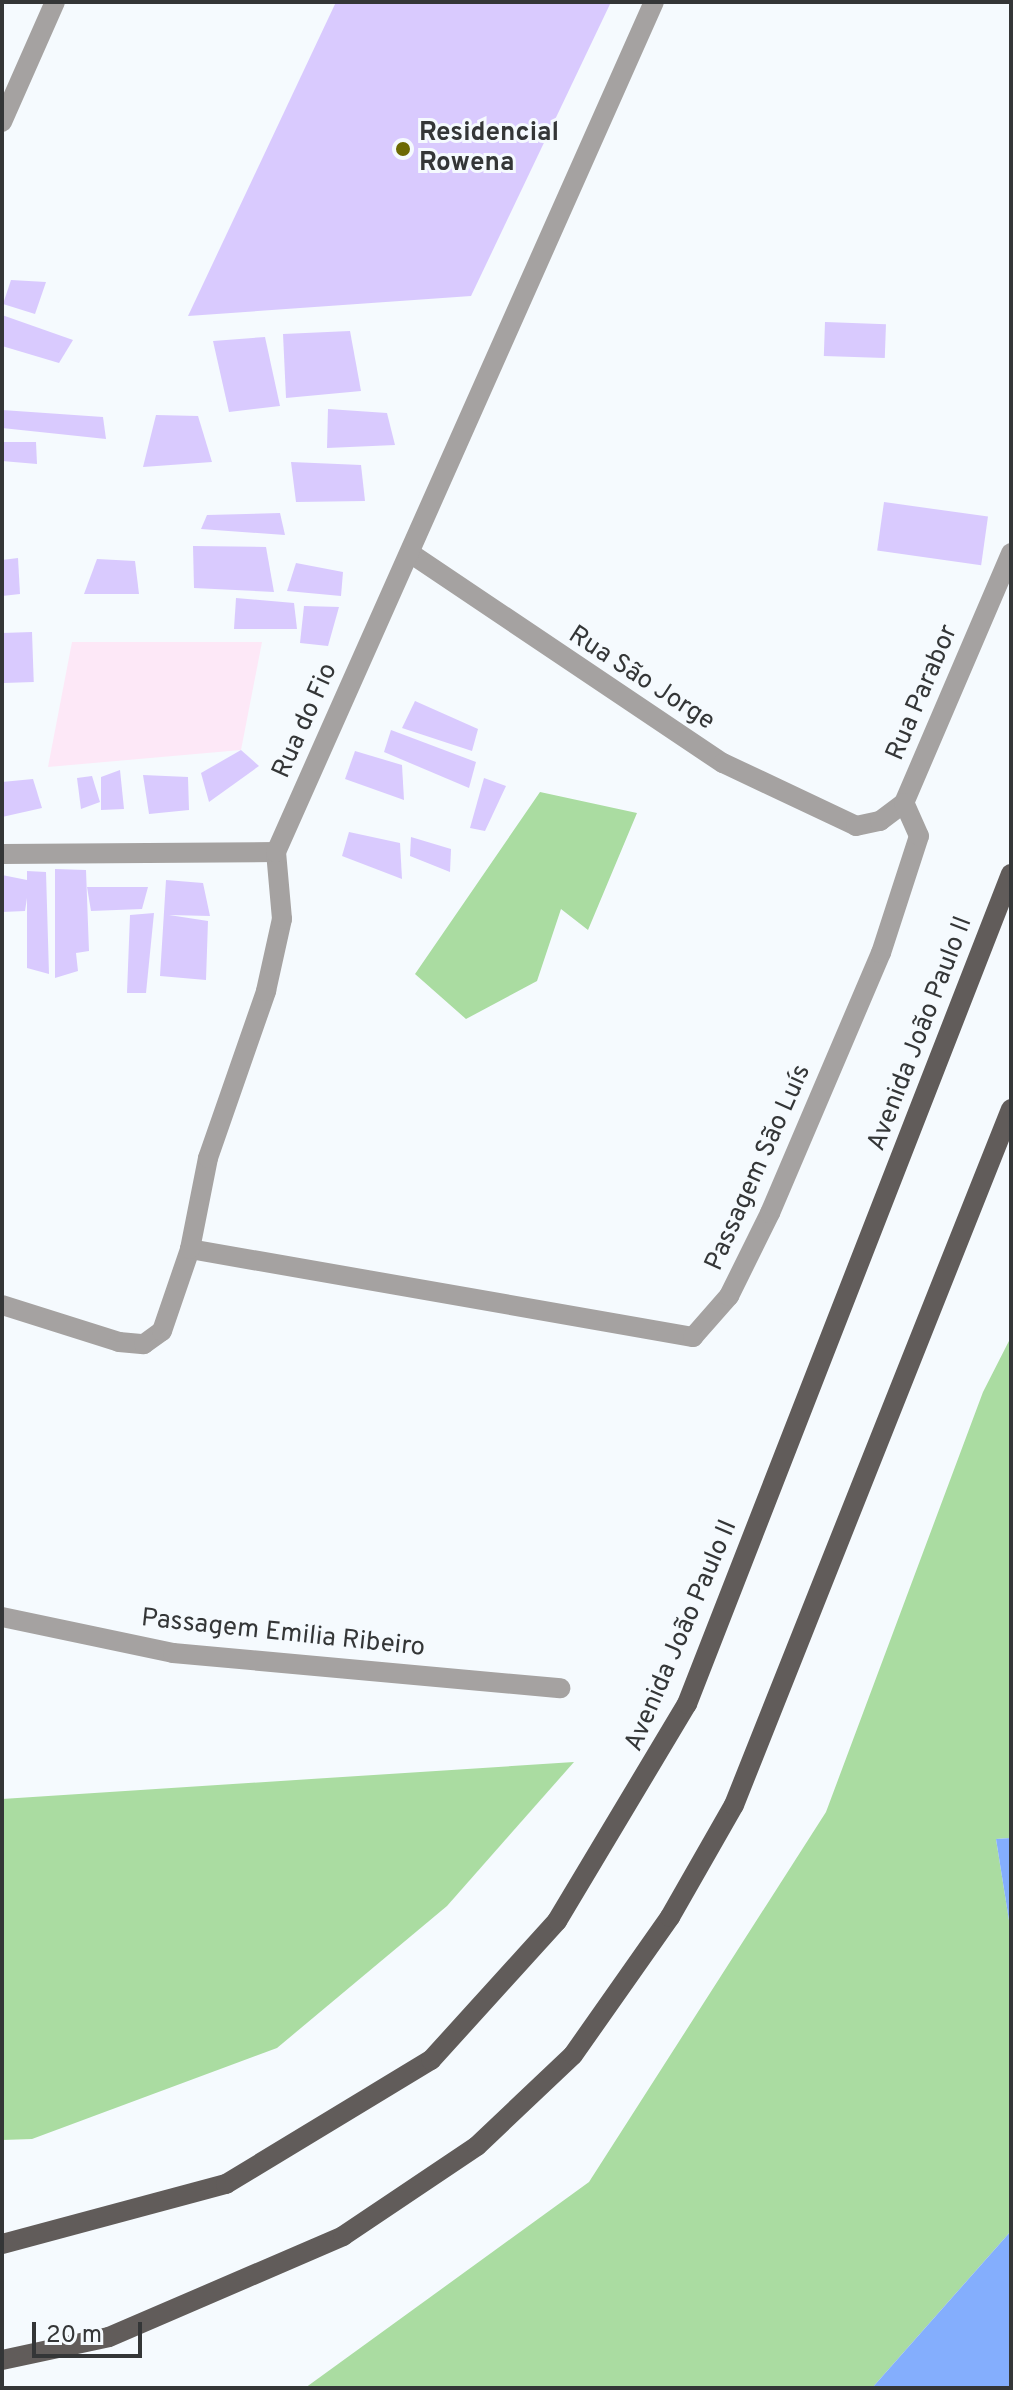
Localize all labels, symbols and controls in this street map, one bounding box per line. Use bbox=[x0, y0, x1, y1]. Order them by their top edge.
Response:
place label: Residencial Rowena bbox=[419, 118, 559, 180]
marker: Residencial Rowena bbox=[394, 140, 412, 158]
street label: Rua São Jorge bbox=[562, 620, 720, 738]
street label: Rua Parabor bbox=[880, 621, 966, 765]
street label: Rua do Fio bbox=[267, 659, 345, 783]
street label: Avenida João Paulo II bbox=[862, 912, 980, 1156]
street label: Passagem São Luís bbox=[700, 1060, 818, 1276]
street label: Avenida João Paulo II bbox=[619, 1515, 745, 1757]
street label: Passagem Emilia Ribeiro bbox=[139, 1604, 427, 1664]
scale bar bbox=[36, 2306, 146, 2356]
text: 20 m bbox=[46, 2321, 102, 2351]

